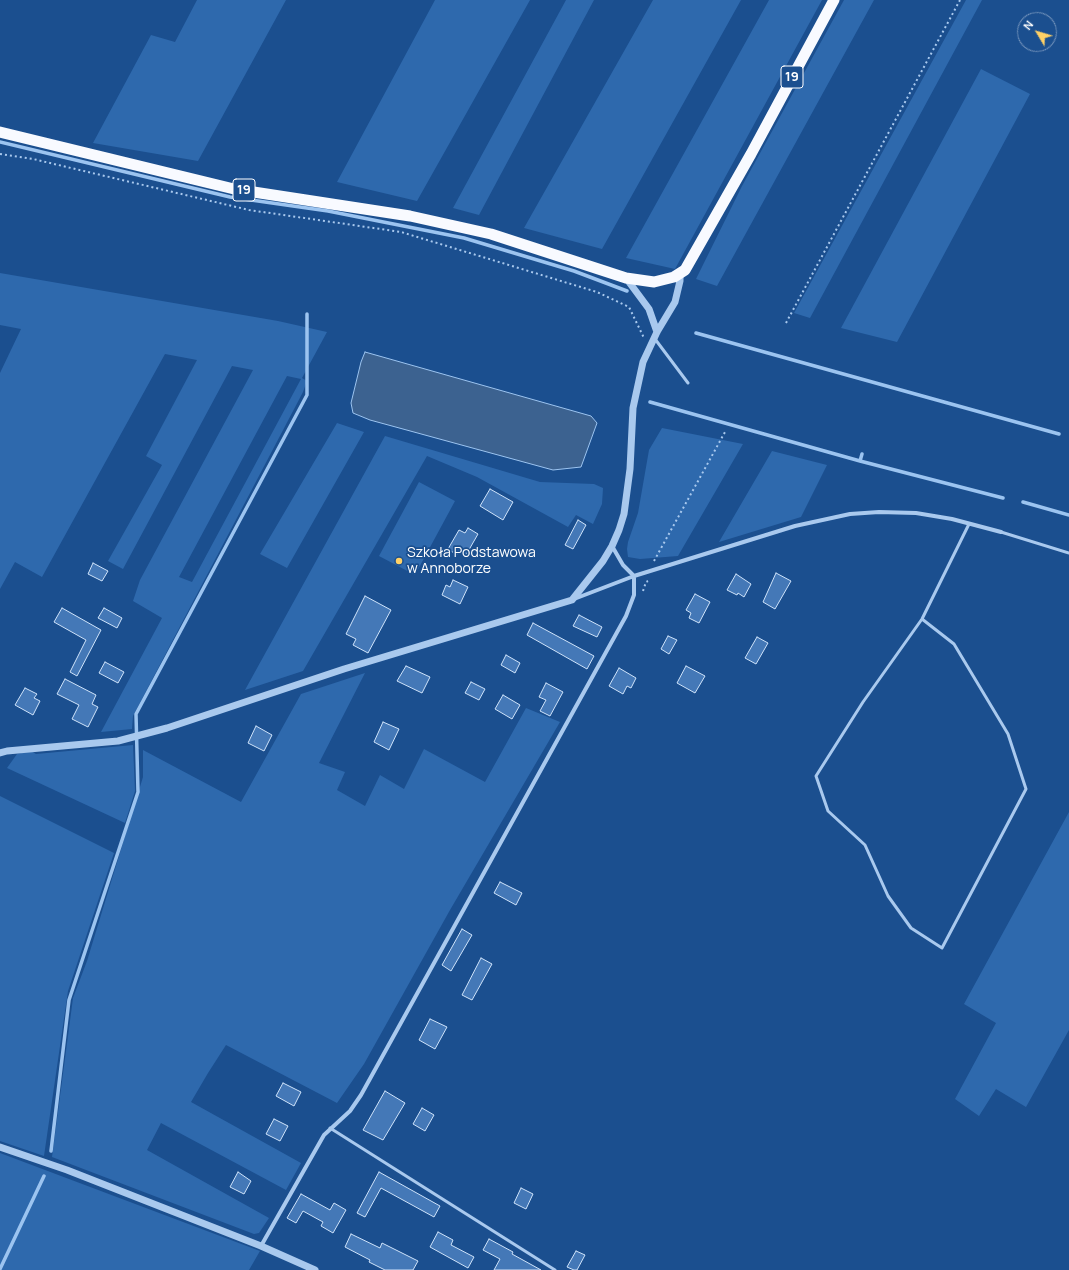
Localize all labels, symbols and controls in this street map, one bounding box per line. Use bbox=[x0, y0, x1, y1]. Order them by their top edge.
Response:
north arrow bbox=[1017, 12, 1057, 52]
text: N bbox=[1020, 17, 1036, 33]
road number: 19 bbox=[781, 66, 803, 88]
road number: 19 bbox=[233, 179, 255, 201]
place label: Szkoła Podstawowa w Annoborze bbox=[407, 545, 536, 578]
marker: Szkoła Podstawowa w Annoborze bbox=[394, 556, 404, 566]

